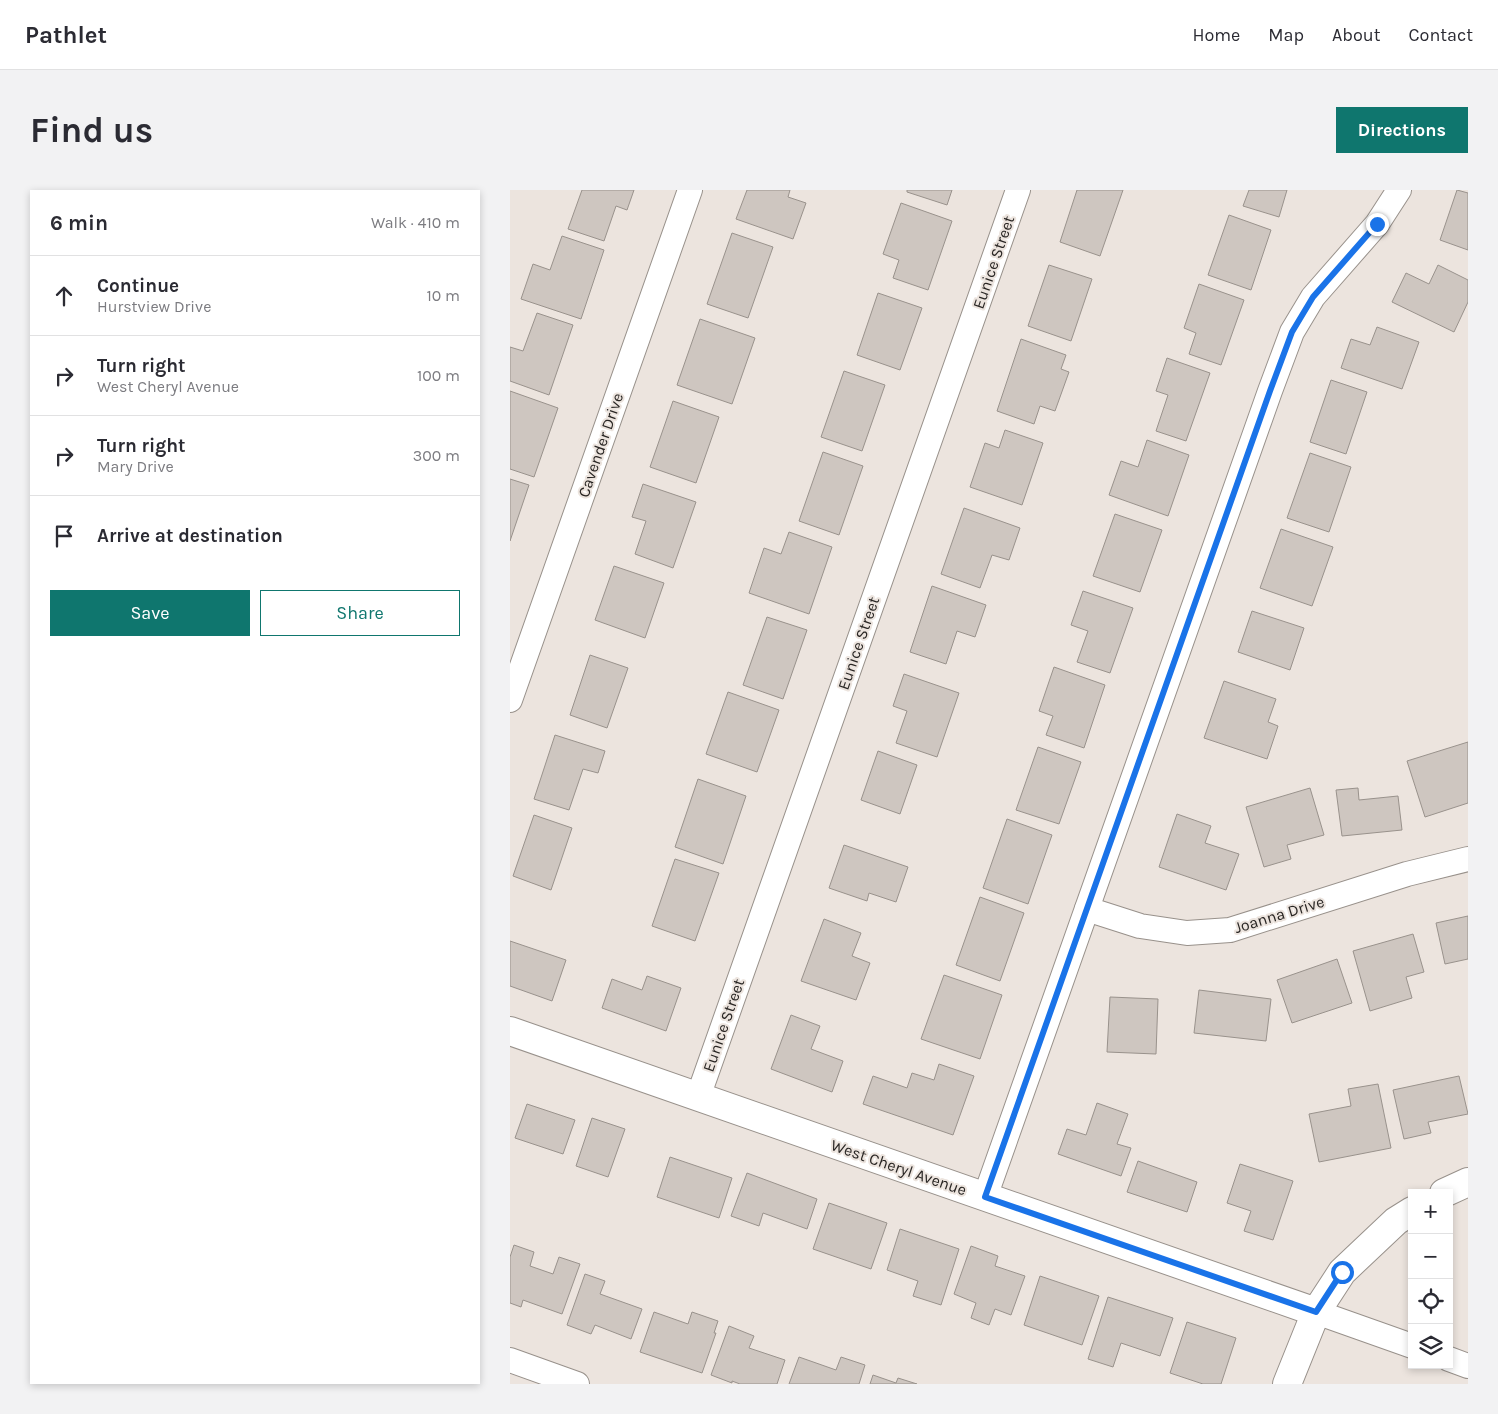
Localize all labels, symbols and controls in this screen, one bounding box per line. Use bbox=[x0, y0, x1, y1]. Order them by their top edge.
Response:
text: Pathlet bbox=[25, 21, 107, 49]
text: Home bbox=[1192, 24, 1240, 46]
text: Map bbox=[1268, 24, 1304, 46]
text: About bbox=[1332, 24, 1381, 46]
text: Contact bbox=[1409, 24, 1473, 46]
button: Directions bbox=[1336, 107, 1468, 153]
text: Find us bbox=[30, 110, 153, 151]
text: 6 min bbox=[50, 211, 108, 235]
text: Walk · 410 m bbox=[371, 213, 460, 232]
street label: Eunice Street bbox=[969, 213, 1018, 311]
route end bbox=[1366, 213, 1389, 236]
text: Continue bbox=[97, 275, 179, 297]
icon: ahead bbox=[50, 282, 78, 310]
text: 10 m bbox=[426, 286, 460, 305]
text: Hurstview Drive bbox=[97, 297, 211, 316]
text: Turn right bbox=[97, 355, 186, 377]
icon: right bbox=[50, 362, 78, 390]
text: 100 m bbox=[417, 366, 460, 385]
text: West Cheryl Avenue bbox=[97, 377, 239, 396]
street label: Cavender Drive bbox=[574, 390, 627, 500]
text: Turn right bbox=[97, 435, 186, 457]
icon: right bbox=[50, 442, 78, 470]
text: 300 m bbox=[413, 446, 460, 465]
text: Mary Drive bbox=[97, 457, 174, 476]
icon: arrive bbox=[50, 522, 78, 550]
text: Arrive at destination bbox=[97, 525, 283, 547]
button: Save bbox=[50, 590, 250, 636]
button: Share bbox=[260, 590, 460, 636]
street label: Eunice Street bbox=[834, 594, 883, 692]
street label: Joanna Drive bbox=[1232, 892, 1327, 937]
street label: Eunice Street bbox=[699, 976, 748, 1074]
street label: West Cheryl Avenue bbox=[829, 1135, 969, 1200]
map controls bbox=[1408, 1189, 1453, 1369]
button: + bbox=[1408, 1189, 1453, 1234]
button: − bbox=[1408, 1234, 1453, 1279]
route start bbox=[1331, 1261, 1354, 1284]
button: locate bbox=[1408, 1279, 1453, 1324]
button: layers bbox=[1408, 1324, 1453, 1369]

